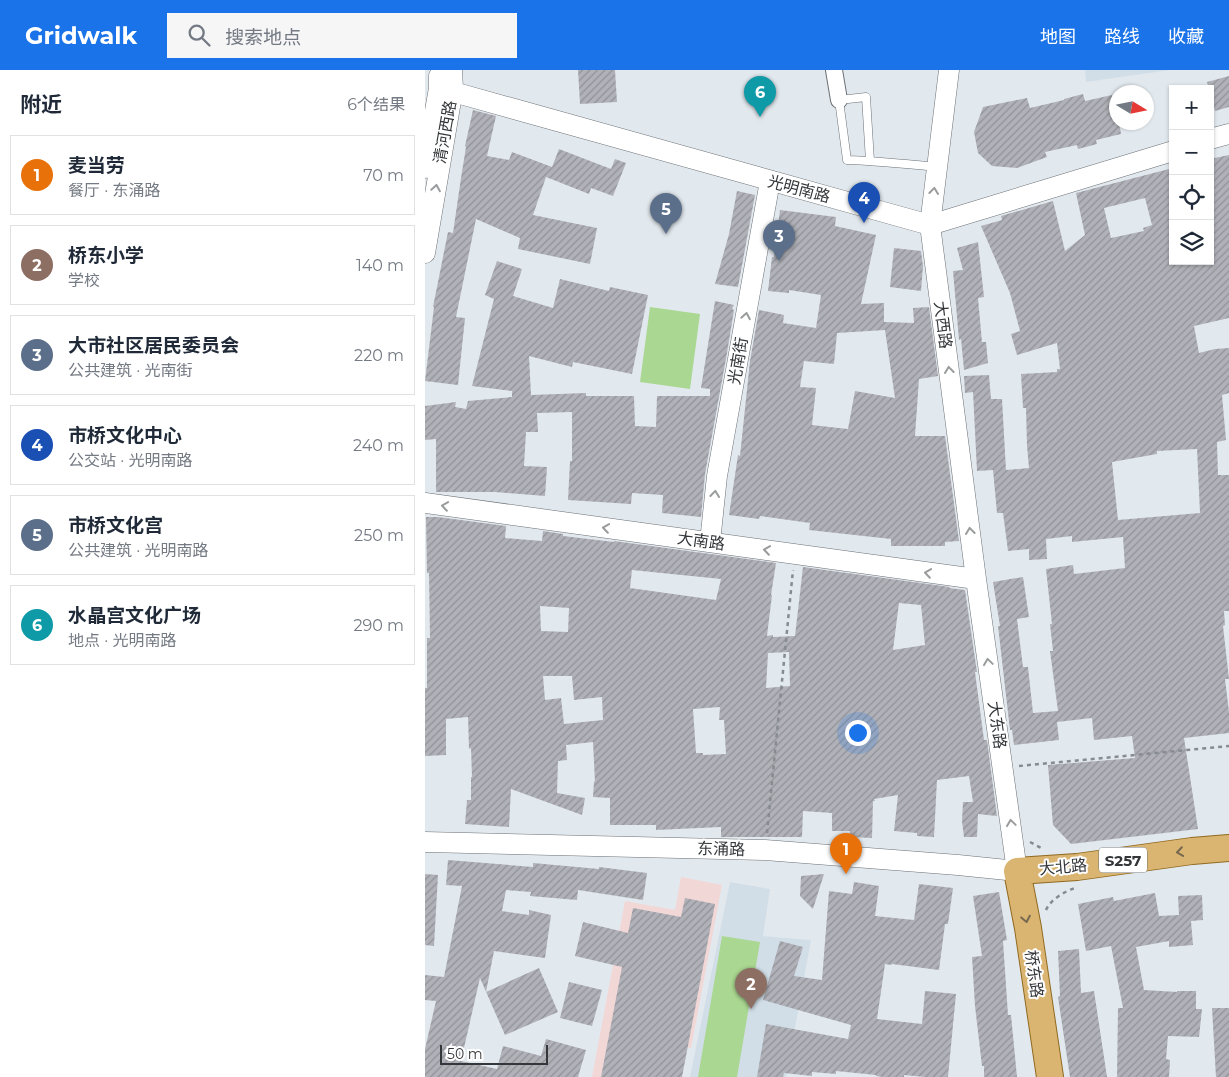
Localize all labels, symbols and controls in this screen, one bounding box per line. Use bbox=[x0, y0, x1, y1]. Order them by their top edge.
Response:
search box bbox=[167, 13, 517, 58]
text: Gridwalk bbox=[25, 21, 137, 50]
icon: search bbox=[185, 21, 213, 49]
text: 搜索地点 bbox=[225, 26, 301, 49]
text: 地图 bbox=[1040, 26, 1076, 48]
text: 路线 bbox=[1104, 26, 1140, 48]
text: 收藏 bbox=[1168, 26, 1204, 48]
pin: 6 bbox=[744, 76, 776, 117]
north arrow bbox=[1109, 85, 1154, 130]
map controls bbox=[1169, 85, 1214, 265]
button: + bbox=[1169, 85, 1214, 130]
text: 附近 bbox=[20, 92, 62, 117]
text: 6个结果 bbox=[347, 95, 405, 114]
street label: 清河西路 bbox=[430, 99, 460, 165]
button: − bbox=[1169, 130, 1214, 175]
text: 麦当劳 bbox=[68, 154, 125, 177]
text: 1 bbox=[34, 166, 40, 185]
text: 70 m bbox=[363, 166, 404, 185]
street label: 光明南路 bbox=[766, 172, 832, 206]
button: locate bbox=[1169, 175, 1214, 220]
text: 餐厅 · 东涌路 bbox=[68, 181, 160, 200]
pin: 4 bbox=[848, 182, 880, 223]
one-way arrow bbox=[430, 184, 440, 192]
one-way arrow bbox=[928, 187, 939, 195]
pin: 5 bbox=[650, 193, 682, 234]
pin: 3 bbox=[763, 220, 795, 261]
button: layers bbox=[1169, 220, 1214, 265]
text: 桥东小学 bbox=[68, 244, 144, 267]
text: 2 bbox=[32, 256, 42, 275]
text: 140 m bbox=[356, 256, 404, 275]
text: 学校 bbox=[68, 271, 100, 290]
street label: 大西路 bbox=[931, 300, 955, 350]
one-way arrow bbox=[741, 312, 751, 321]
text: 大市社区居民委员会 bbox=[68, 334, 239, 357]
street label: 光南街 bbox=[724, 336, 752, 386]
text: 3 bbox=[32, 346, 42, 365]
text: 220 m bbox=[354, 346, 404, 365]
text: 公共建筑 · 光南街 bbox=[68, 361, 192, 380]
one-way arrow bbox=[944, 366, 955, 374]
text: 市桥文化中心 bbox=[68, 424, 182, 447]
text: 4 bbox=[31, 436, 43, 455]
text: 240 m bbox=[353, 436, 404, 455]
text: 公交站 · 光明南路 bbox=[68, 451, 192, 470]
one-way arrow bbox=[709, 489, 720, 497]
one-way arrow bbox=[441, 501, 449, 512]
text: 市桥文化宫 bbox=[68, 514, 163, 537]
one-way arrow bbox=[602, 523, 610, 534]
text: 5 bbox=[32, 526, 42, 545]
text: 250 m bbox=[354, 526, 404, 545]
one-way arrow bbox=[965, 527, 976, 535]
street label: 大南路 bbox=[676, 528, 726, 554]
text: 公共建筑 · 光明南路 bbox=[68, 541, 208, 560]
one-way arrow bbox=[763, 545, 771, 556]
one-way arrow bbox=[924, 568, 932, 578]
text: 水晶宫文化广场 bbox=[68, 604, 201, 627]
text: 6 bbox=[32, 616, 42, 635]
text: 290 m bbox=[353, 616, 404, 635]
text: 地点 · 光明南路 bbox=[68, 631, 176, 650]
one-way arrow bbox=[983, 657, 994, 665]
street label: 大东路 bbox=[984, 700, 1010, 750]
your location bbox=[845, 720, 871, 746]
one-way arrow bbox=[1006, 818, 1016, 827]
pin: 1 bbox=[830, 833, 862, 874]
street label: 东涌路 bbox=[697, 839, 745, 859]
one-way arrow bbox=[1176, 847, 1185, 857]
road number: S257 bbox=[1099, 848, 1147, 872]
street label: 大北路 bbox=[1038, 855, 1088, 879]
one-way arrow bbox=[1020, 914, 1031, 923]
street label: 桥东路 bbox=[1021, 949, 1047, 999]
pin: 2 bbox=[735, 968, 767, 1009]
scale bar bbox=[440, 1042, 547, 1065]
text: 50 m bbox=[447, 1045, 483, 1063]

